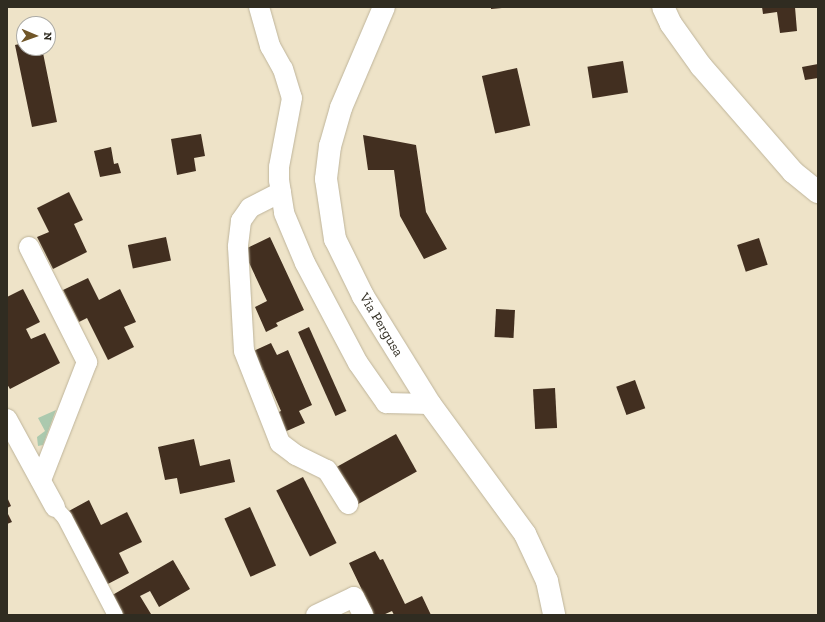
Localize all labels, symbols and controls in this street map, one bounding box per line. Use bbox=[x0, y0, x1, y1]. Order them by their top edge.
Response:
north arrow bbox=[16, 16, 56, 56]
text: N bbox=[41, 32, 54, 41]
street label: Via Pergusa bbox=[355, 290, 407, 360]

